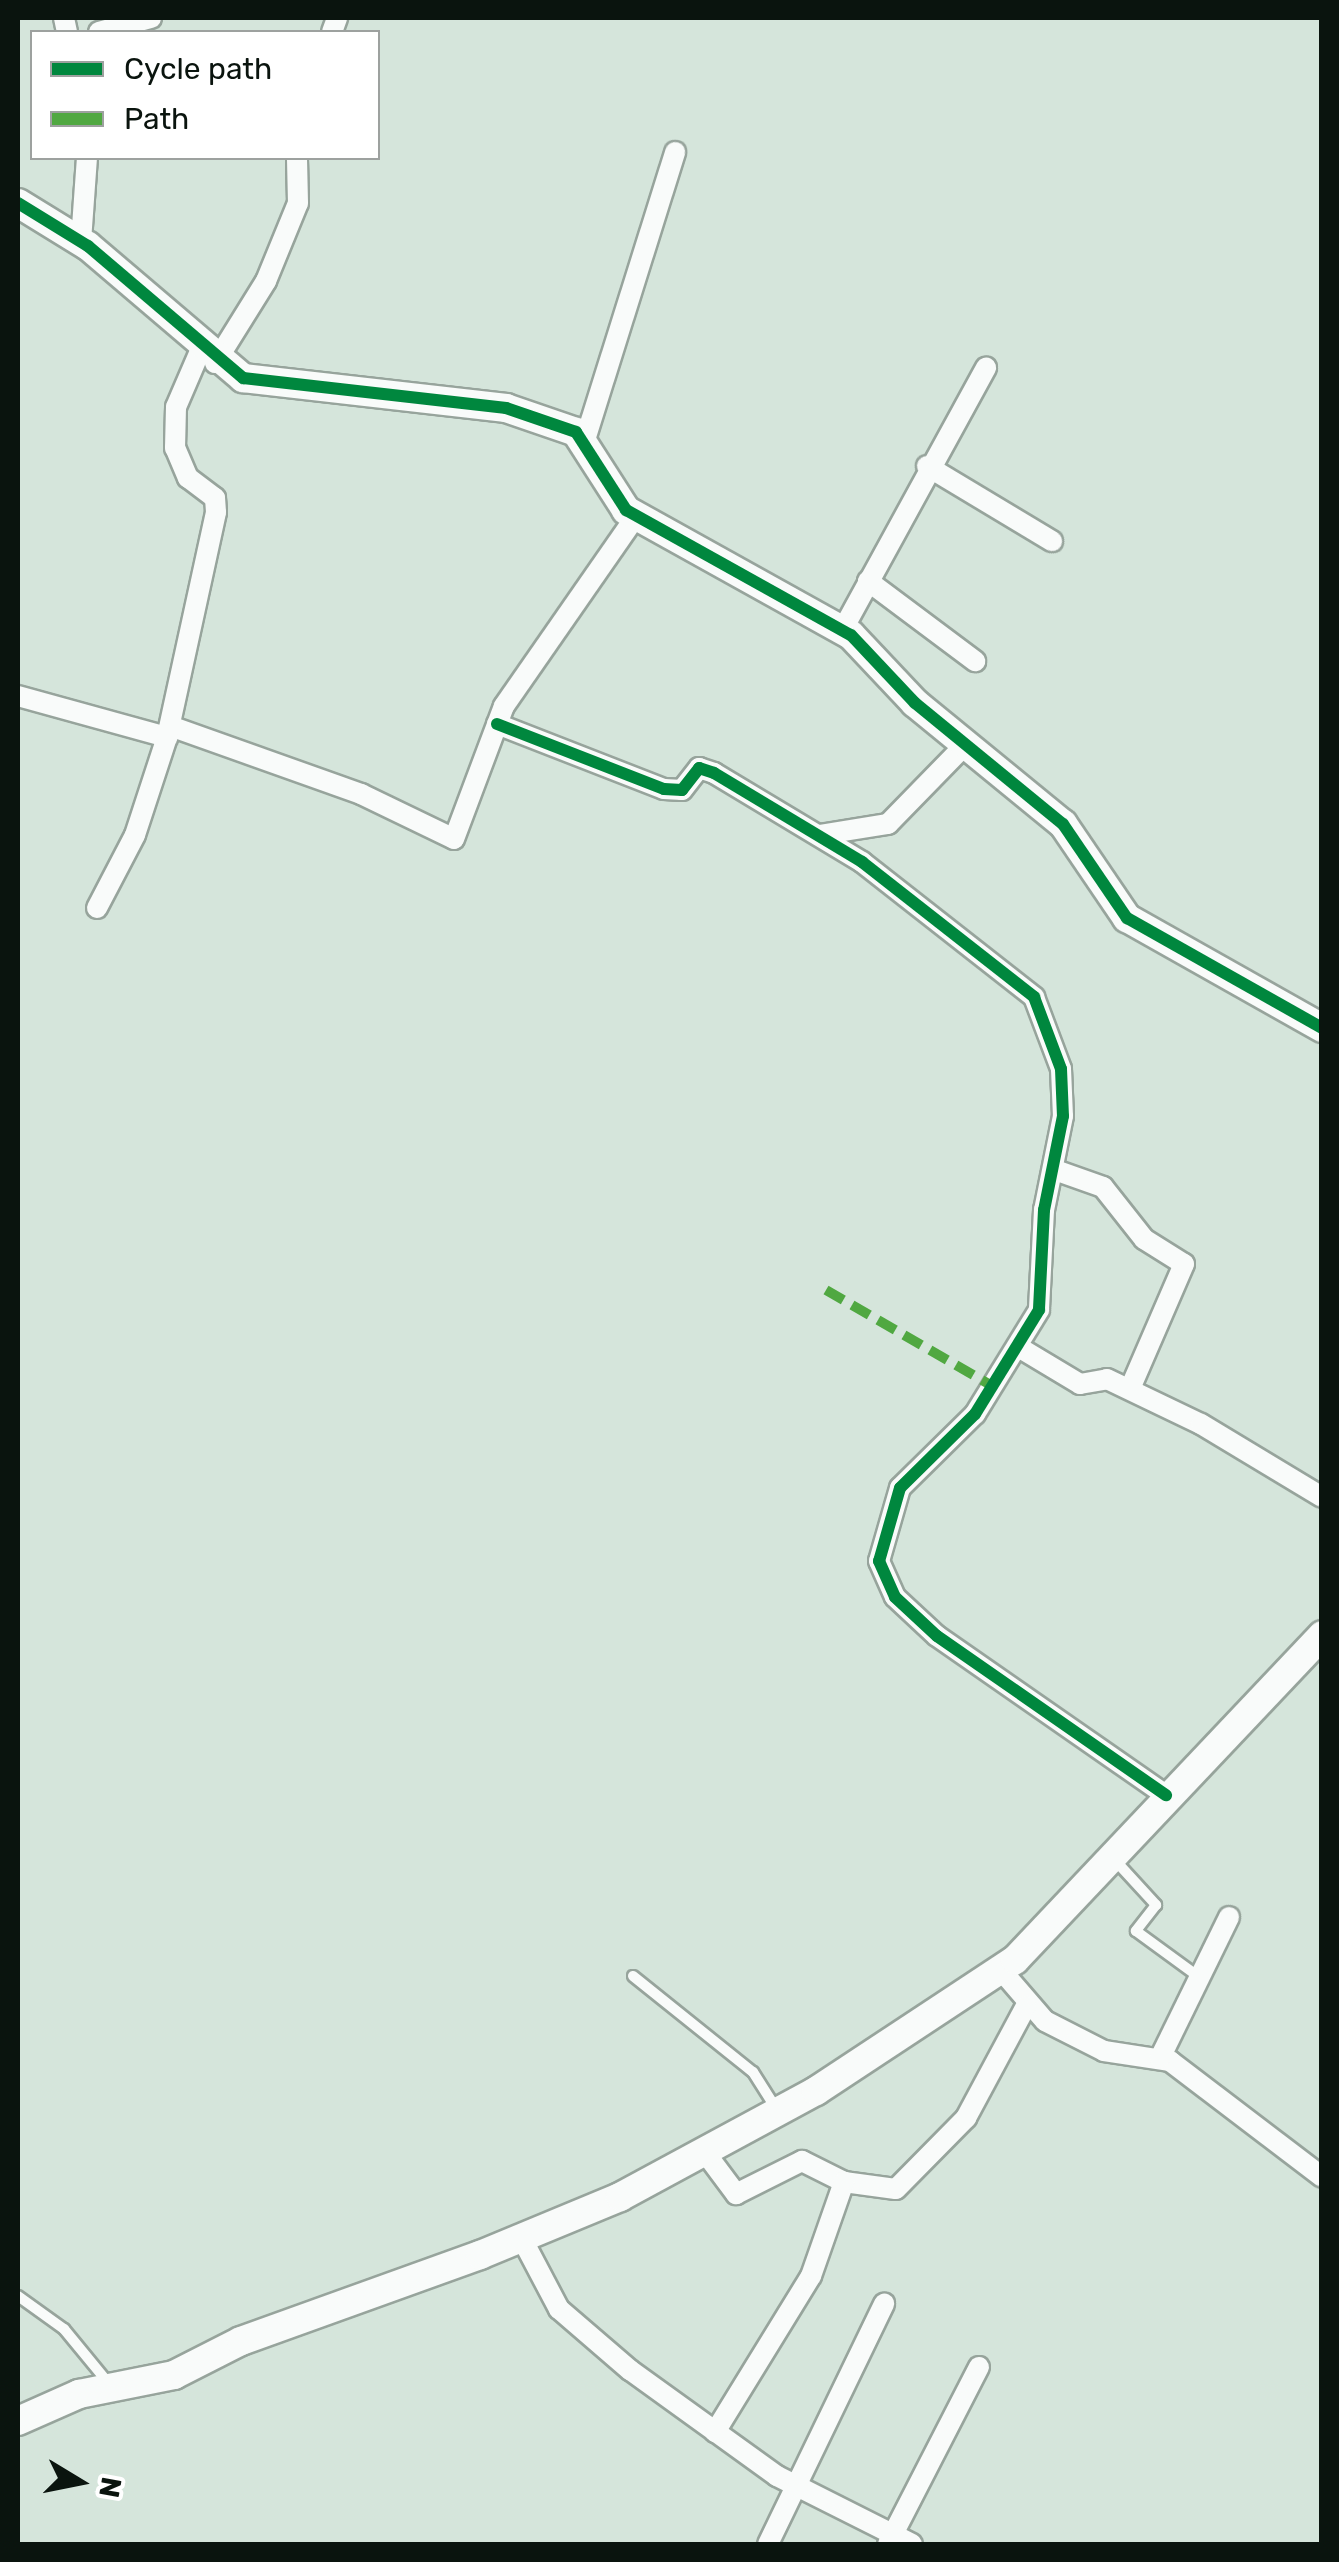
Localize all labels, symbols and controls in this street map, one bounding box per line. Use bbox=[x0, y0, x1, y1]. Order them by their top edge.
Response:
legend bbox=[30, 30, 380, 160]
text: Cycle path bbox=[124, 51, 272, 87]
text: Path bbox=[124, 101, 189, 137]
north arrow bbox=[30, 2432, 130, 2532]
text: N bbox=[92, 2475, 128, 2500]

